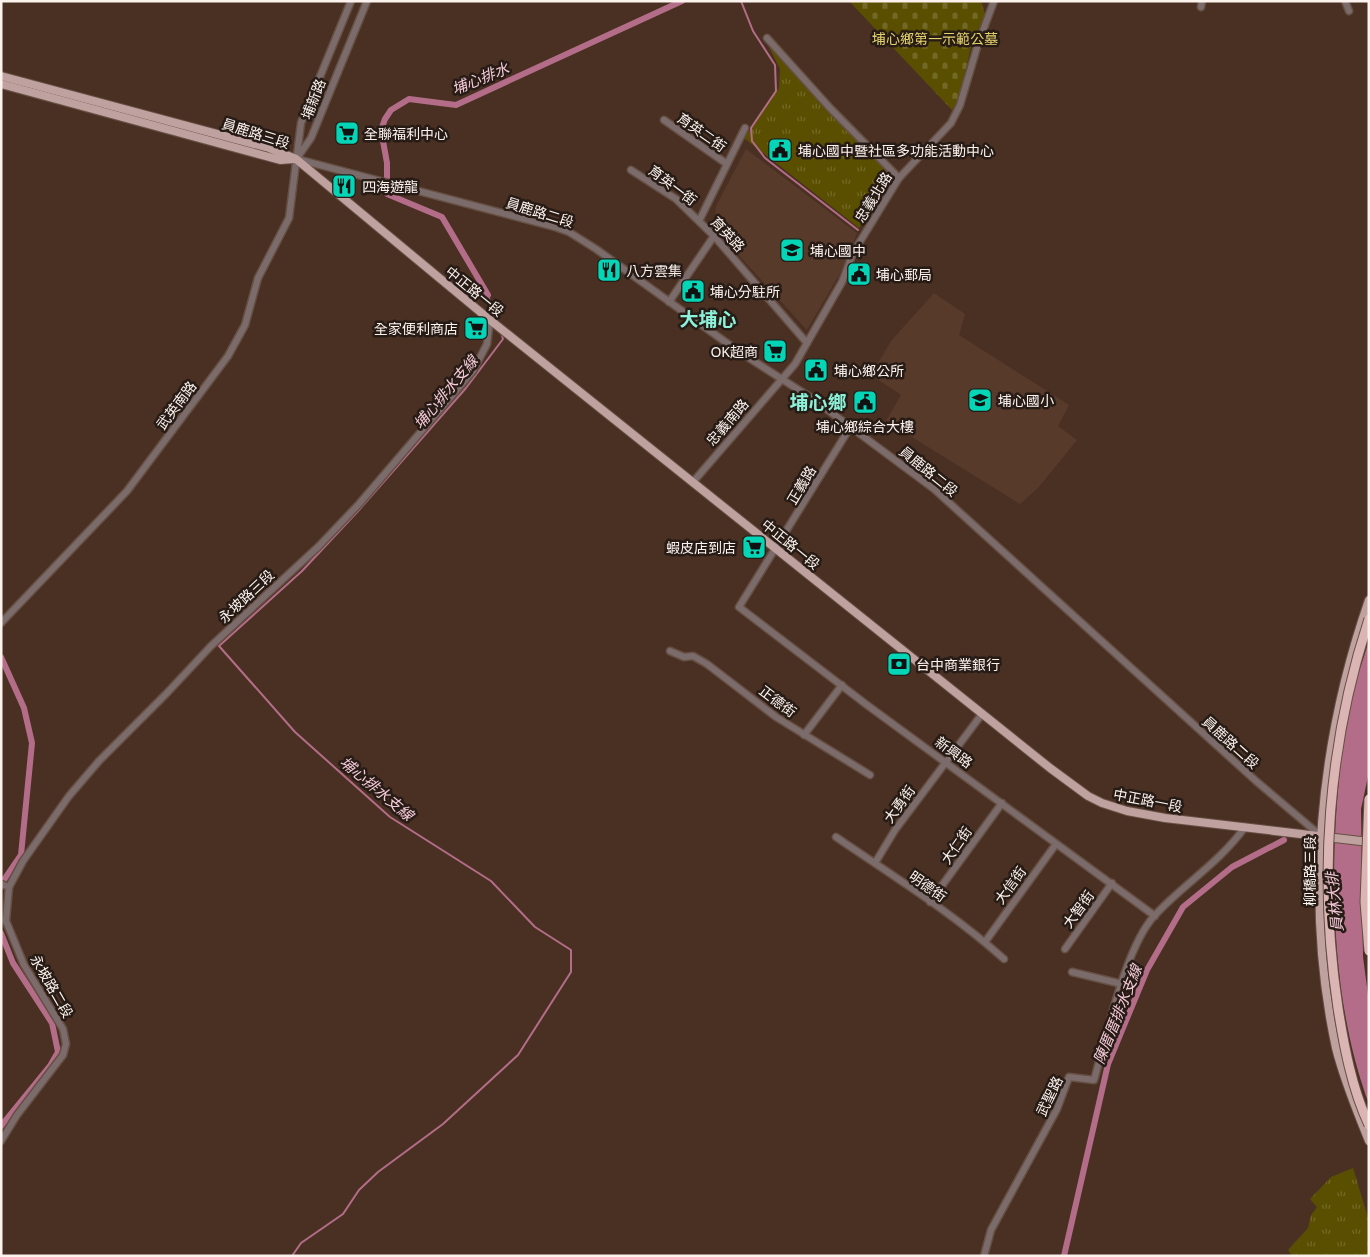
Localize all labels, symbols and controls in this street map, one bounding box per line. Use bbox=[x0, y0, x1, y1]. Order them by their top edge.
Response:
park label: 埔心鄉第一示範公墓 bbox=[872, 29, 998, 48]
water label: 埔心排水 bbox=[448, 57, 512, 99]
street label: 埔新路 bbox=[297, 76, 329, 122]
street label: 育英二街 bbox=[674, 108, 730, 156]
street label: 員鹿路三段 bbox=[220, 114, 292, 152]
supermarket icon: 全聯福利中心 bbox=[334, 120, 360, 146]
place label: 全聯福利中心 bbox=[364, 124, 448, 143]
public building icon: 埔心國中暨社區多功能活動中心 bbox=[767, 137, 793, 163]
place label: 埔心國中暨社區多功能活動中心 bbox=[798, 141, 994, 160]
street label: 育英一街 bbox=[645, 161, 701, 209]
street label: 忠義北路 bbox=[850, 168, 896, 226]
restaurant icon: 四海遊龍 bbox=[331, 173, 357, 199]
place label: 四海遊龍 bbox=[362, 177, 418, 196]
street label: 員鹿路二段 bbox=[504, 193, 576, 231]
street label: 育英路 bbox=[707, 212, 749, 256]
school or university icon: 埔心國中 bbox=[779, 237, 805, 263]
place label: 埔心國中 bbox=[810, 241, 866, 260]
restaurant icon: 八方雲集 bbox=[596, 257, 622, 283]
place label: 八方雲集 bbox=[626, 261, 682, 280]
public building icon: 埔心郵局 bbox=[846, 261, 872, 287]
street label: 中正路一段 bbox=[442, 262, 508, 320]
place label: 埔心郵局 bbox=[876, 265, 932, 284]
public building icon: 埔心分駐所 bbox=[680, 278, 706, 304]
place label: 埔心分駐所 bbox=[710, 282, 780, 301]
district label: 大埔心 bbox=[679, 306, 737, 332]
supermarket icon: 全家便利商店 bbox=[463, 315, 489, 341]
place label: 全家便利商店 bbox=[374, 319, 458, 338]
supermarket icon: OK超商 bbox=[762, 338, 788, 364]
place label: OK超商 bbox=[710, 342, 758, 361]
water label: 埔心排水支線 bbox=[408, 350, 483, 433]
public building icon: 埔心鄉公所 bbox=[803, 357, 829, 383]
place label: 埔心鄉公所 bbox=[834, 361, 904, 380]
street label: 武英南路 bbox=[152, 377, 200, 433]
school or university icon: 埔心國小 bbox=[967, 387, 993, 413]
district label: 埔心鄉 bbox=[789, 389, 847, 415]
public building icon: 埔心鄉綜合大樓 bbox=[852, 389, 878, 415]
place label: 埔心國小 bbox=[998, 391, 1054, 410]
street label: 忠義南路 bbox=[701, 395, 753, 449]
place label: 埔心鄉綜合大樓 bbox=[816, 417, 914, 436]
street label: 員鹿路二段 bbox=[896, 442, 962, 500]
street label: 正義路 bbox=[782, 462, 820, 508]
street label: 中正路一段 bbox=[758, 515, 824, 573]
supermarket icon: 蝦皮店到店 bbox=[741, 534, 767, 560]
place label: 蝦皮店到店 bbox=[666, 538, 736, 557]
street label: 永坡路三段 bbox=[214, 565, 278, 627]
bank icon: 台中商業銀行 bbox=[886, 651, 912, 677]
place label: 台中商業銀行 bbox=[916, 655, 1000, 674]
street label: 正德街 bbox=[756, 681, 800, 721]
street label: 員鹿路二段 bbox=[1199, 712, 1263, 772]
street label: 新興路 bbox=[931, 732, 977, 772]
water label: 埔心排水支線 bbox=[336, 751, 419, 826]
street label: 大勇街 bbox=[879, 781, 919, 827]
street label: 中正路一段 bbox=[1112, 784, 1184, 816]
street label: 大仁街 bbox=[936, 822, 976, 868]
street label: 柳橋路三段 bbox=[1300, 836, 1319, 906]
street label: 大信街 bbox=[990, 862, 1030, 908]
street label: 明德街 bbox=[905, 866, 951, 906]
water label: 員林大排 bbox=[1321, 869, 1347, 933]
street label: 大智街 bbox=[1058, 886, 1098, 932]
street label: 永坡路二段 bbox=[26, 951, 78, 1021]
water label: 陳厝厝排水支線 bbox=[1088, 960, 1147, 1066]
street label: 武聖路 bbox=[1031, 1073, 1067, 1119]

